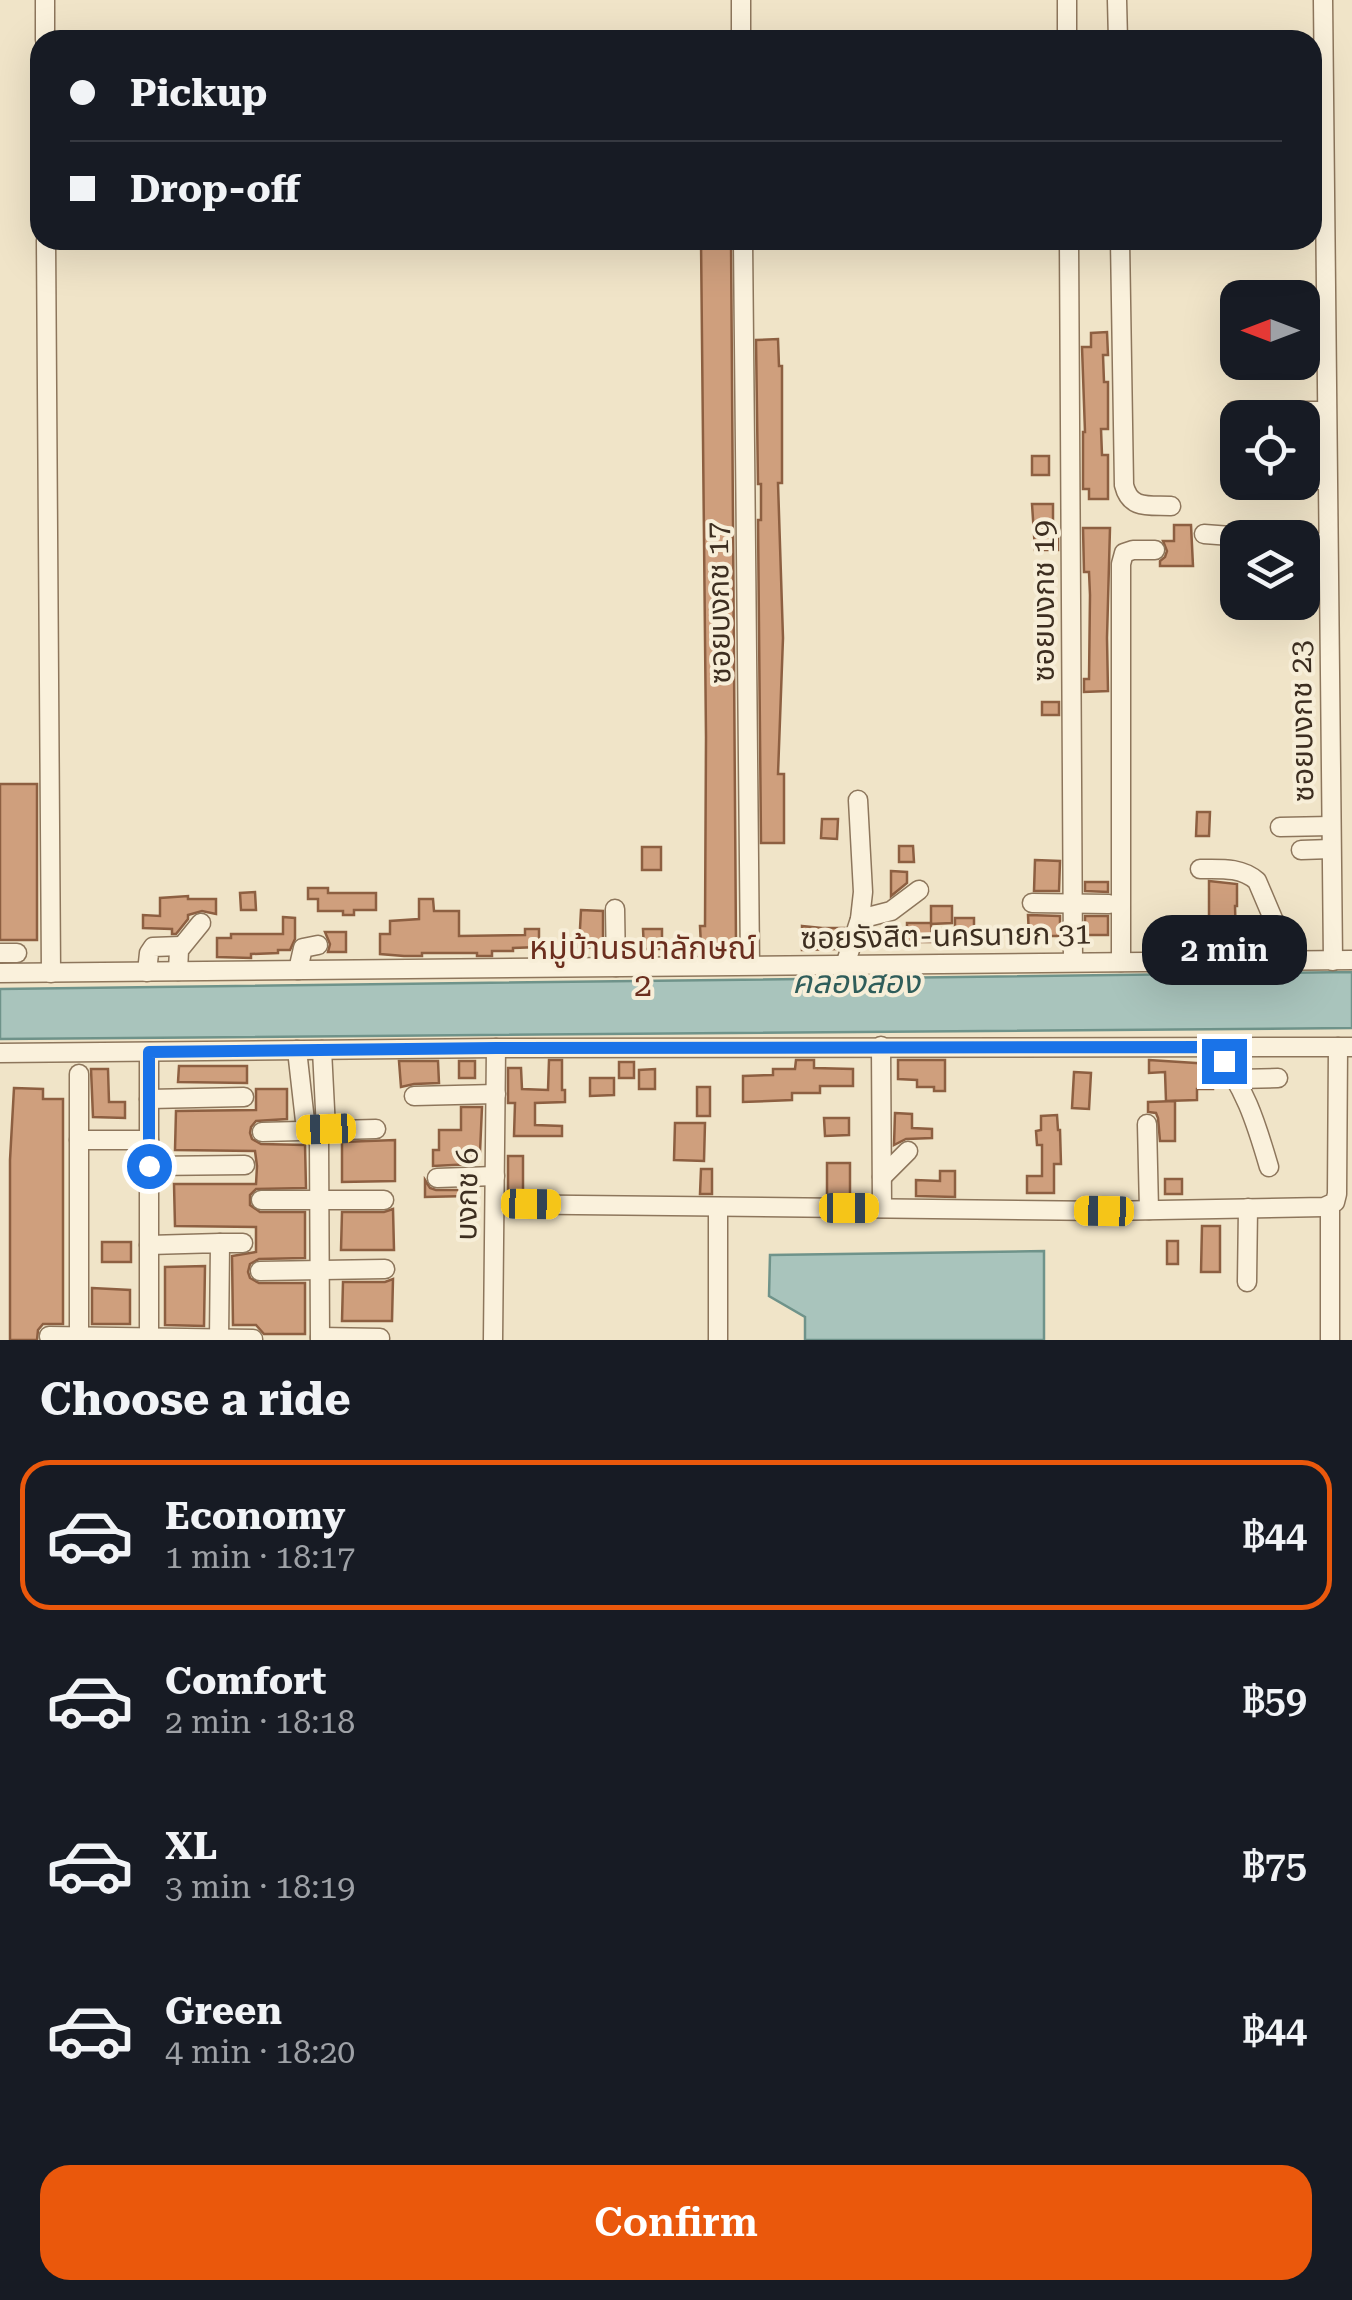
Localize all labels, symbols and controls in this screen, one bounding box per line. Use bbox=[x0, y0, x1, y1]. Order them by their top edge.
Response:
text: Pickup bbox=[130, 71, 267, 115]
text: Drop-off bbox=[130, 167, 300, 211]
north arrow bbox=[1220, 280, 1320, 380]
map controls bbox=[1220, 280, 1320, 620]
button: locate bbox=[1220, 400, 1320, 500]
street label: ซอยบงกช 19 bbox=[1026, 520, 1061, 682]
button: layers bbox=[1220, 520, 1320, 620]
street label: ซอยบงกช 17 bbox=[700, 522, 737, 684]
street label: ซอยบงกช 23 bbox=[1283, 640, 1320, 802]
street label: ซอยรังสิต-นครนายก 31 bbox=[800, 915, 1092, 956]
callout: 2 min bbox=[1142, 916, 1306, 986]
district label: หมู่บ้านธนาลักษณ์ 2 bbox=[529, 929, 757, 1004]
text: 2 min bbox=[1180, 931, 1269, 969]
water label: คลองสอง bbox=[792, 963, 921, 1001]
route end bbox=[1202, 1039, 1247, 1084]
car bbox=[295, 1113, 357, 1145]
route start bbox=[127, 1144, 172, 1189]
street label: บงกช 6 bbox=[448, 1147, 485, 1241]
car bbox=[501, 1188, 561, 1220]
car bbox=[819, 1193, 879, 1223]
car bbox=[1074, 1195, 1134, 1227]
text: Choose a ride bbox=[40, 1373, 351, 1426]
icon: car bbox=[45, 1490, 135, 1580]
text: Economy bbox=[165, 1494, 345, 1538]
text: ฿44 bbox=[1243, 1513, 1307, 1557]
text: 1 min · 18:17 bbox=[165, 1538, 355, 1576]
icon: car bbox=[45, 1655, 135, 1745]
text: Comfort bbox=[165, 1659, 326, 1703]
text: ฿59 bbox=[1243, 1678, 1307, 1722]
text: 2 min · 18:18 bbox=[165, 1703, 355, 1741]
icon: car bbox=[45, 1820, 135, 1910]
text: XL bbox=[165, 1824, 217, 1868]
text: ฿75 bbox=[1243, 1843, 1307, 1887]
text: 3 min · 18:19 bbox=[165, 1868, 355, 1906]
icon: car bbox=[45, 1985, 135, 2075]
text: Green bbox=[165, 1989, 282, 2033]
text: ฿44 bbox=[1243, 2008, 1307, 2052]
text: 4 min · 18:20 bbox=[165, 2033, 355, 2071]
button: Confirm bbox=[40, 2165, 1312, 2280]

